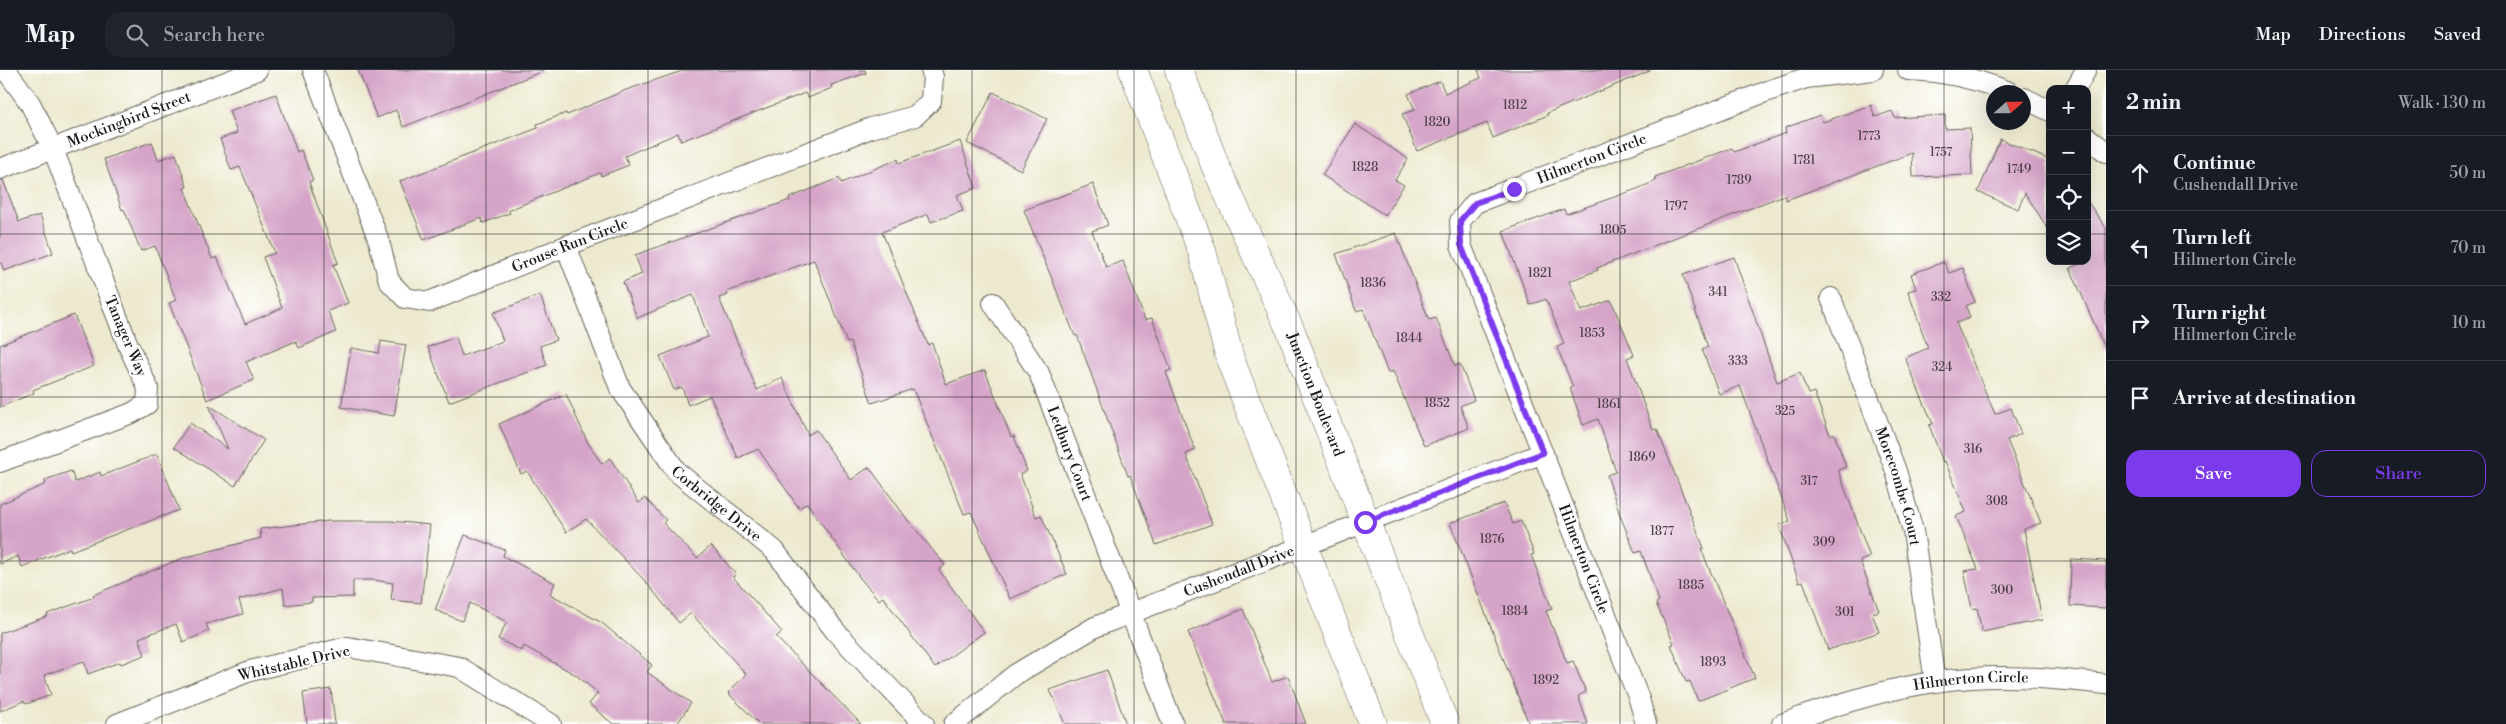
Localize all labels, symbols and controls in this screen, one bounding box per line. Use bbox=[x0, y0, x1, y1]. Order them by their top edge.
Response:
search box bbox=[105, 12, 455, 57]
text: Map bbox=[25, 20, 75, 50]
icon: search bbox=[123, 21, 151, 49]
text: Search here bbox=[163, 23, 265, 47]
text: Map bbox=[2255, 23, 2291, 46]
text: Directions bbox=[2319, 23, 2406, 46]
text: Saved bbox=[2434, 23, 2481, 46]
north arrow bbox=[1986, 85, 2031, 130]
map controls bbox=[2046, 85, 2091, 265]
button: + bbox=[2046, 85, 2091, 130]
street label: Mockingbird Street bbox=[64, 87, 194, 152]
text: 2 min bbox=[2126, 90, 2181, 116]
text: Walk · 130 m bbox=[2398, 93, 2486, 113]
house number: 1812 bbox=[1503, 98, 1527, 113]
house number: 1820 bbox=[1423, 115, 1451, 130]
street label: Hilmerton Circle bbox=[1534, 129, 1649, 188]
house number: 1773 bbox=[1857, 129, 1881, 144]
button: − bbox=[2046, 130, 2091, 175]
house number: 1757 bbox=[1930, 145, 1952, 160]
text: Continue bbox=[2173, 151, 2256, 175]
house number: 1781 bbox=[1793, 153, 1816, 168]
icon: ahead bbox=[2126, 159, 2154, 187]
house number: 1828 bbox=[1352, 160, 1378, 175]
house number: 1749 bbox=[2007, 162, 2031, 177]
text: 50 m bbox=[2449, 163, 2486, 183]
house number: 1789 bbox=[1727, 173, 1751, 188]
button: locate bbox=[2046, 175, 2091, 220]
text: Cushendall Drive bbox=[2173, 175, 2298, 195]
route end bbox=[1503, 178, 1526, 201]
house number: 1797 bbox=[1664, 199, 1688, 214]
street label: Grouse Run Circle bbox=[509, 214, 631, 277]
button: layers bbox=[2046, 220, 2091, 265]
house number: 1805 bbox=[1600, 223, 1627, 238]
text: Turn left bbox=[2173, 226, 2252, 250]
icon: left bbox=[2126, 234, 2154, 262]
text: 70 m bbox=[2450, 238, 2486, 258]
text: Hilmerton Circle bbox=[2173, 250, 2296, 270]
house number: 1821 bbox=[1528, 266, 1553, 281]
house number: 1836 bbox=[1360, 276, 1386, 291]
house number: 341 bbox=[1708, 285, 1728, 300]
house number: 332 bbox=[1931, 290, 1951, 305]
street label: Tanager Way bbox=[100, 293, 151, 380]
text: Turn right bbox=[2173, 301, 2266, 325]
icon: right bbox=[2126, 309, 2154, 337]
text: 10 m bbox=[2452, 313, 2486, 333]
text: Hilmerton Circle bbox=[2173, 325, 2296, 345]
house number: 1853 bbox=[1579, 326, 1605, 341]
street label: Junction Boulevard bbox=[1282, 329, 1348, 460]
house number: 1844 bbox=[1395, 331, 1423, 346]
house number: 333 bbox=[1728, 354, 1748, 369]
house number: 324 bbox=[1932, 360, 1952, 375]
icon: arrive bbox=[2126, 384, 2154, 412]
text: Arrive at destination bbox=[2173, 386, 2356, 410]
house number: 1852 bbox=[1424, 396, 1450, 411]
house number: 1861 bbox=[1597, 397, 1622, 412]
street label: Ledbury Court bbox=[1043, 404, 1096, 505]
house number: 325 bbox=[1775, 404, 1795, 419]
street label: Morecombe Court bbox=[1870, 424, 1924, 548]
house number: 316 bbox=[1964, 442, 1982, 457]
house number: 1869 bbox=[1629, 450, 1655, 465]
button: Save bbox=[2126, 450, 2301, 497]
button: Share bbox=[2311, 450, 2486, 497]
street label: Corbridge Drive bbox=[667, 462, 765, 546]
house number: 317 bbox=[1801, 474, 1817, 489]
house number: 308 bbox=[1986, 494, 2008, 509]
street label: Hilmerton Circle bbox=[1554, 502, 1613, 617]
route start bbox=[1354, 511, 1377, 534]
house number: 1877 bbox=[1650, 524, 1674, 539]
house number: 1876 bbox=[1479, 532, 1505, 547]
house number: 309 bbox=[1813, 535, 1835, 550]
street label: Cushendall Drive bbox=[1181, 541, 1297, 602]
house number: 1885 bbox=[1678, 578, 1705, 593]
house number: 300 bbox=[1991, 583, 2013, 598]
house number: 1884 bbox=[1502, 604, 1528, 619]
house number: 301 bbox=[1835, 605, 1856, 620]
street label: Whitstable Drive bbox=[235, 641, 352, 686]
house number: 1893 bbox=[1700, 655, 1726, 670]
street label: Hilmerton Circle bbox=[1912, 668, 2029, 695]
house number: 1892 bbox=[1533, 673, 1559, 688]

